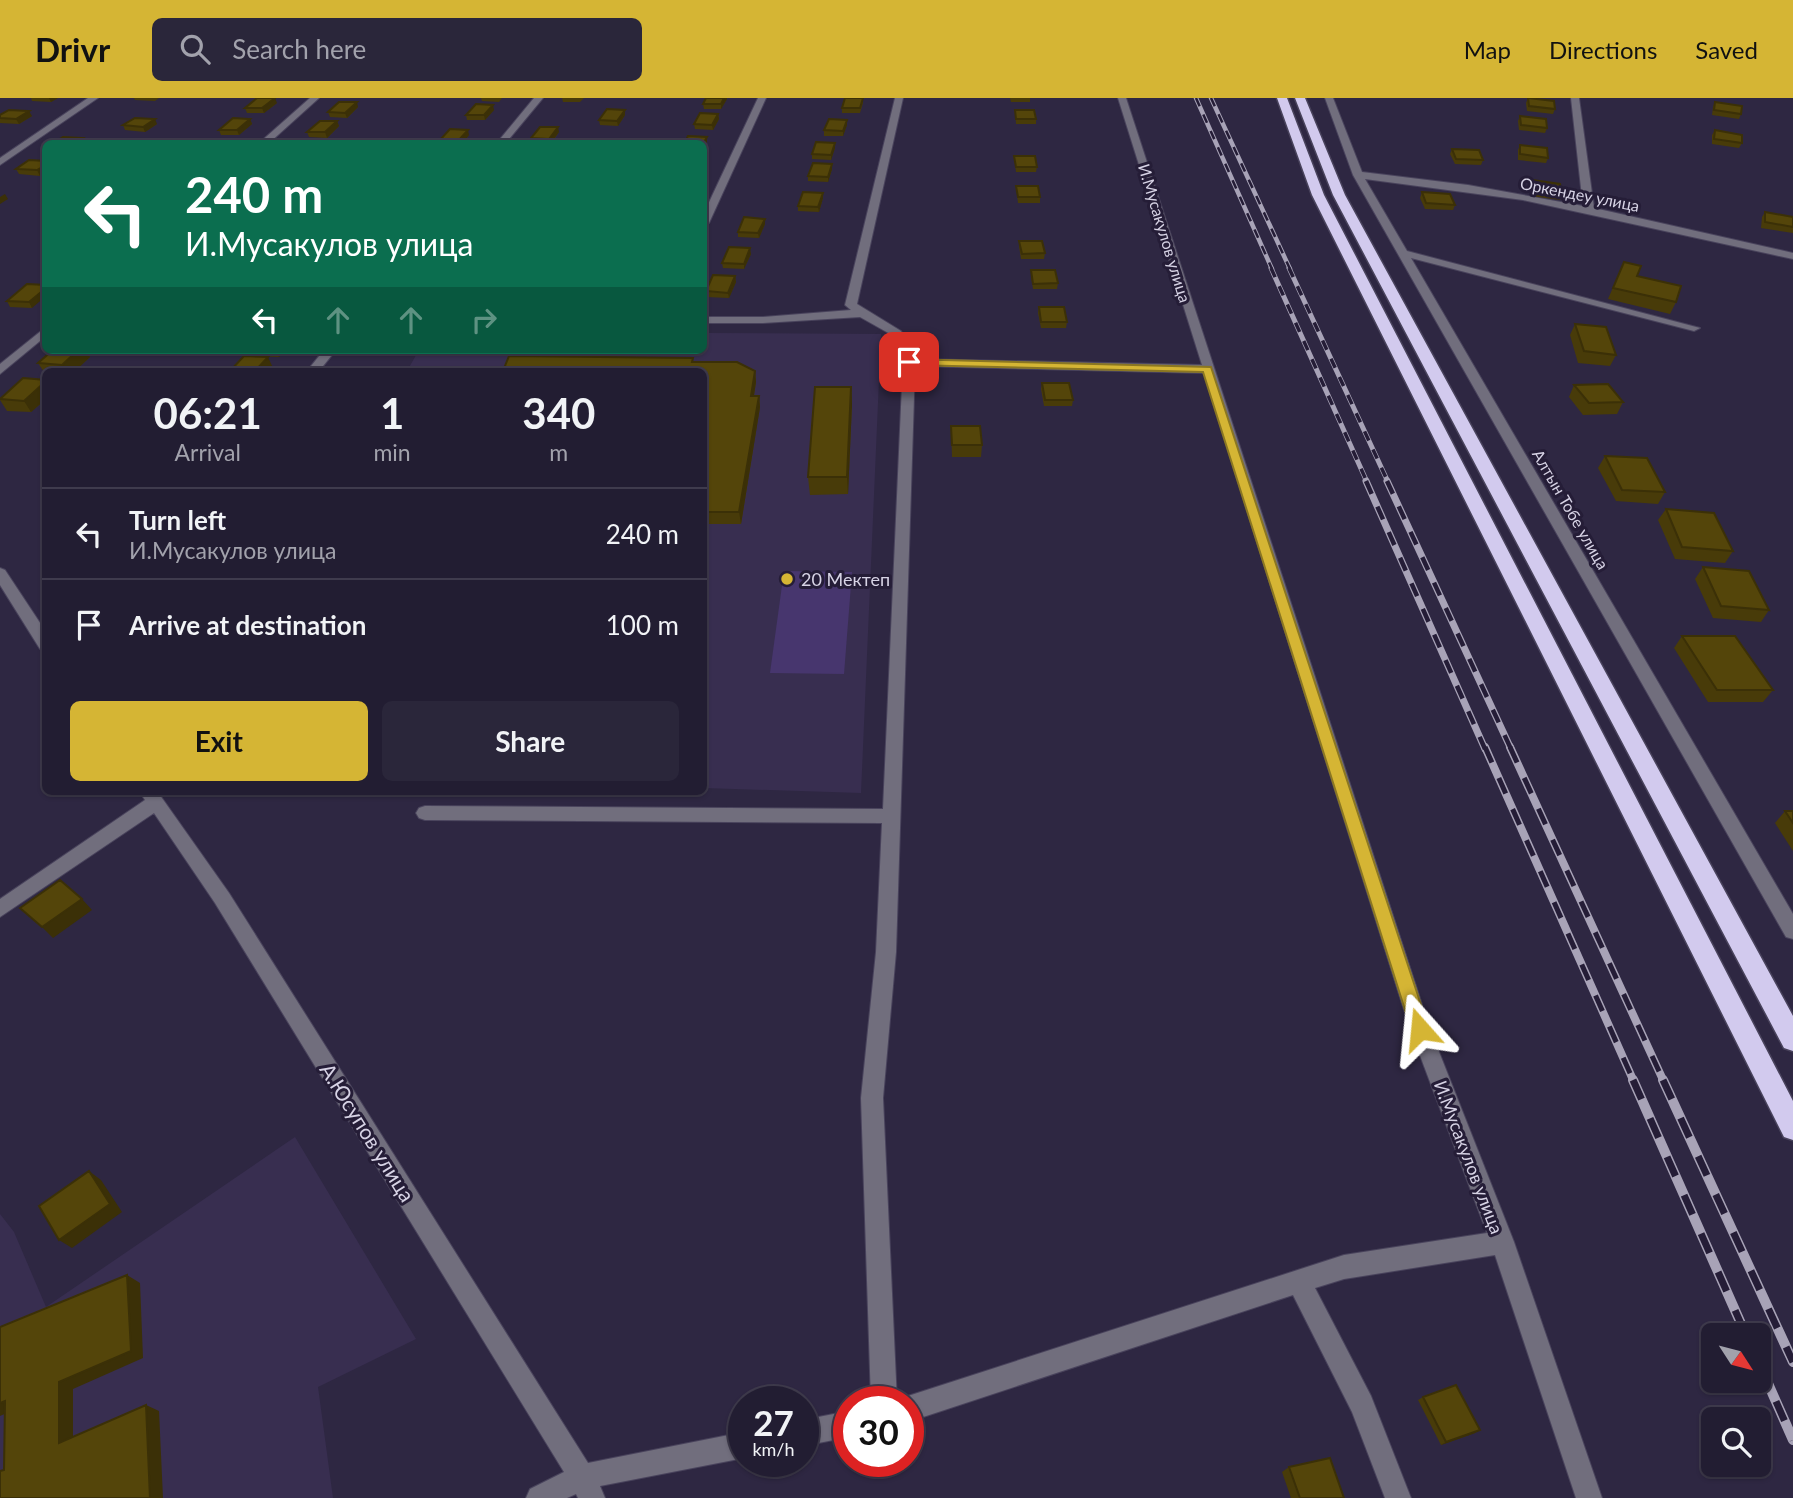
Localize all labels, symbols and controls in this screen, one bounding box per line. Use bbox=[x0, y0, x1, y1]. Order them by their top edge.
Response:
search box bbox=[152, 18, 642, 81]
text: Drivr bbox=[35, 29, 110, 69]
icon: search bbox=[176, 30, 214, 68]
text: Search here bbox=[232, 33, 366, 65]
text: Map bbox=[1464, 35, 1511, 64]
text: Directions bbox=[1549, 35, 1657, 64]
text: Saved bbox=[1695, 35, 1758, 64]
street label: И.Мусакулов улица bbox=[1135, 161, 1195, 305]
text: 240 m bbox=[185, 165, 323, 223]
icon: left bbox=[70, 168, 161, 259]
street label: Оркендеу улица bbox=[1519, 173, 1641, 215]
text: И.Мусакулов улица bbox=[185, 224, 474, 263]
icon: left bbox=[246, 301, 284, 339]
icon: ahead bbox=[319, 301, 357, 339]
icon: ahead bbox=[392, 301, 430, 339]
icon: right bbox=[465, 301, 503, 339]
pin bbox=[879, 332, 939, 392]
icon: arrive bbox=[890, 343, 928, 381]
text: 06:21 bbox=[154, 388, 262, 438]
text: 1 bbox=[380, 388, 404, 438]
text: 340 bbox=[522, 388, 595, 438]
text: Arrival bbox=[175, 438, 241, 466]
text: min bbox=[373, 438, 411, 466]
text: m bbox=[549, 438, 568, 466]
street label: Алтын Тобе улица bbox=[1529, 446, 1613, 572]
text: Turn left bbox=[129, 504, 226, 536]
icon: left bbox=[70, 515, 108, 553]
text: 240 m bbox=[606, 518, 679, 550]
text: И.Мусакулов улица bbox=[129, 536, 336, 564]
place label: 20 Мектеп bbox=[801, 568, 890, 590]
marker: 20 Мектеп bbox=[779, 571, 795, 587]
icon: arrive bbox=[70, 606, 108, 644]
text: Arrive at destination bbox=[129, 609, 366, 641]
text: 100 m bbox=[606, 609, 679, 641]
button: Exit bbox=[70, 701, 368, 781]
button: Share bbox=[382, 701, 679, 781]
position arrow bbox=[1383, 992, 1457, 1066]
street label: А.Юсупов улица bbox=[315, 1058, 421, 1206]
street label: И.Мусакулов улица bbox=[1430, 1077, 1508, 1237]
north arrow bbox=[1701, 1323, 1771, 1393]
map controls bbox=[1701, 1323, 1771, 1477]
speed limit sign: 30 bbox=[833, 1386, 924, 1477]
text: 27 bbox=[753, 1401, 794, 1443]
button: search bbox=[1701, 1407, 1771, 1477]
text: km/h bbox=[752, 1438, 795, 1460]

